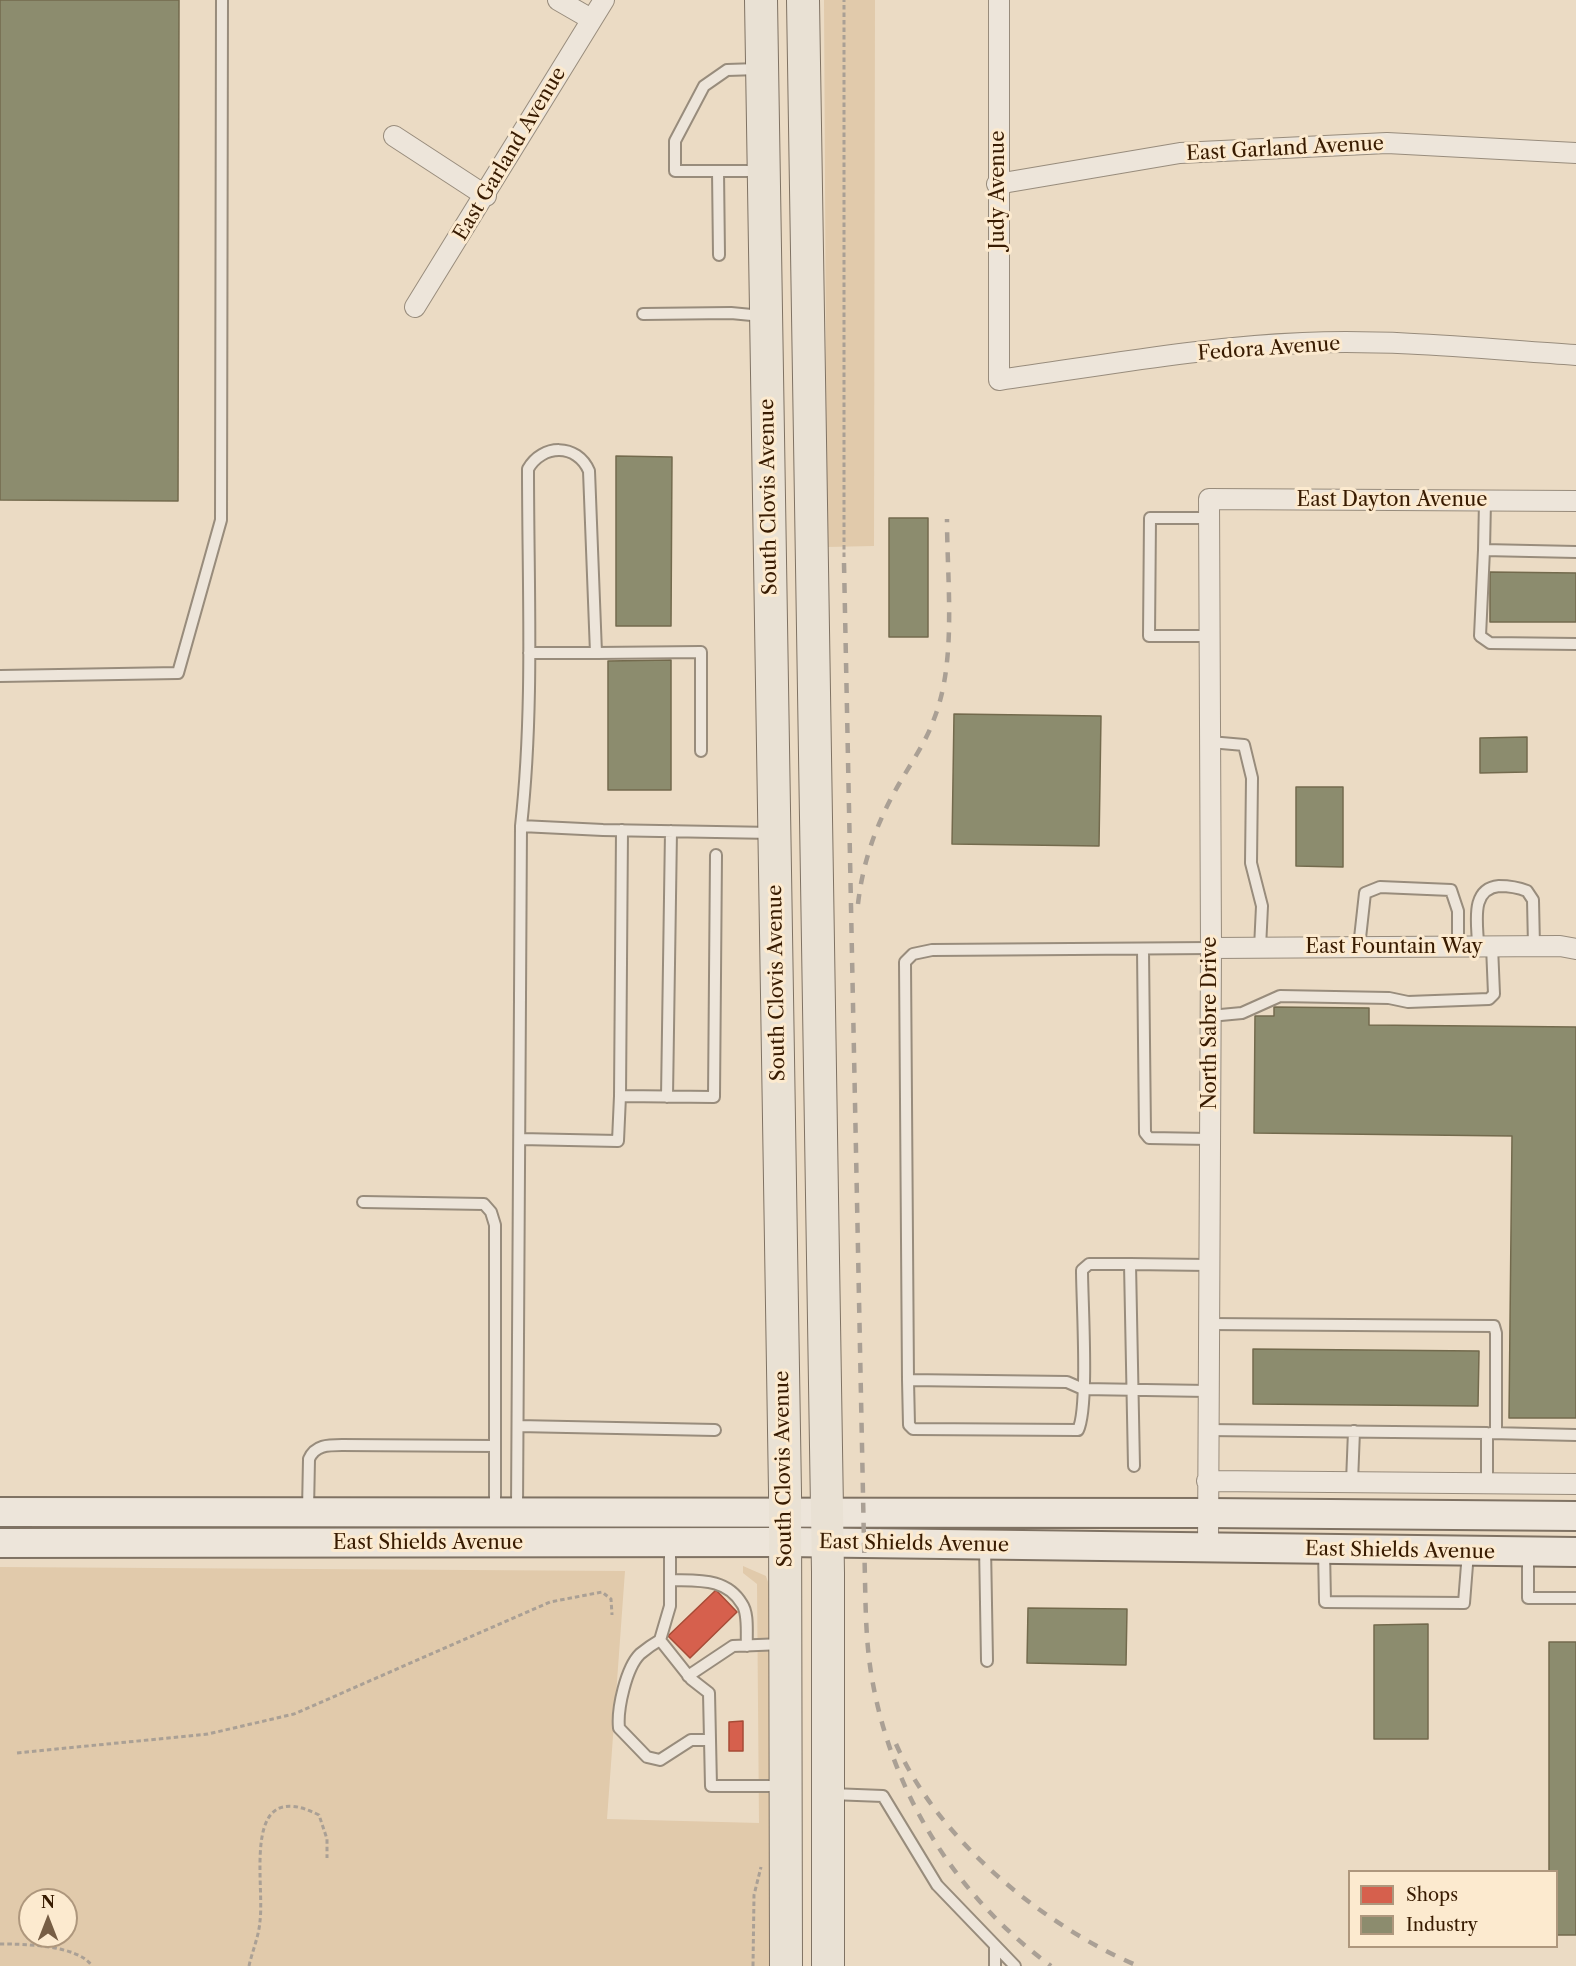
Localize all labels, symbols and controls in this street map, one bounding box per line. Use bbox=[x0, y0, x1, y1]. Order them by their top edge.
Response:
street label: East Garland Avenue bbox=[449, 63, 571, 245]
street label: Judy Avenue bbox=[986, 131, 1010, 249]
street label: East Garland Avenue bbox=[1185, 132, 1385, 166]
street label: Fedora Avenue bbox=[1197, 332, 1341, 366]
street label: South Clovis Avenue bbox=[755, 399, 783, 595]
street label: East Dayton Avenue bbox=[1297, 488, 1487, 512]
street label: South Clovis Avenue bbox=[763, 885, 791, 1081]
street label: East Fountain Way bbox=[1305, 935, 1483, 959]
street label: North Sabre Drive bbox=[1198, 937, 1222, 1109]
street label: South Clovis Avenue bbox=[770, 1371, 798, 1567]
street label: East Shields Avenue bbox=[819, 1530, 1009, 1558]
street label: East Shields Avenue bbox=[333, 1531, 523, 1555]
street label: East Shields Avenue bbox=[1305, 1537, 1495, 1565]
legend bbox=[1348, 1870, 1558, 1948]
text: Shops bbox=[1406, 1884, 1458, 1906]
north arrow bbox=[18, 1888, 78, 1948]
text: N bbox=[41, 1892, 55, 1912]
text: Industry bbox=[1406, 1914, 1478, 1936]

